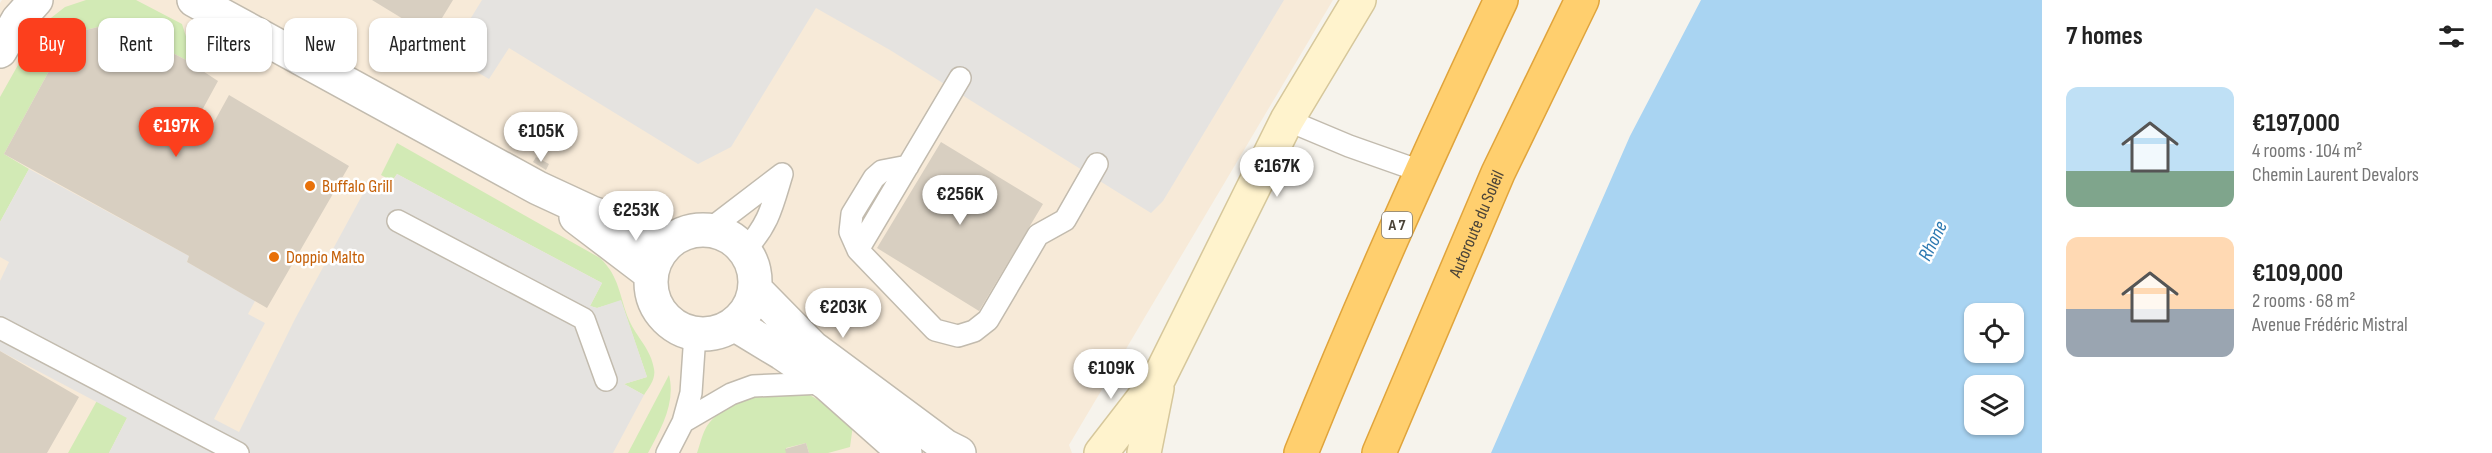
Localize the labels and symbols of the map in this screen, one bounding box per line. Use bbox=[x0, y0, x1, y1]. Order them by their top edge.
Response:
pin: €197K bbox=[134, 107, 218, 158]
pin: €105K bbox=[499, 112, 583, 163]
pin: €167K bbox=[1235, 147, 1319, 198]
street label: Autoroute du Soleil bbox=[1444, 167, 1508, 281]
pin: €256K bbox=[918, 175, 1002, 226]
place label: Buffalo Grill bbox=[322, 176, 393, 197]
marker: Buffalo Grill bbox=[303, 179, 317, 193]
pin: €253K bbox=[594, 191, 678, 242]
road number: A 7 bbox=[1382, 212, 1412, 238]
water label: Rhone bbox=[1913, 217, 1953, 265]
place label: Doppio Malto bbox=[286, 247, 365, 268]
marker: Doppio Malto bbox=[267, 250, 281, 264]
pin: €203K bbox=[801, 288, 885, 339]
pin: €109K bbox=[1069, 349, 1153, 400]

